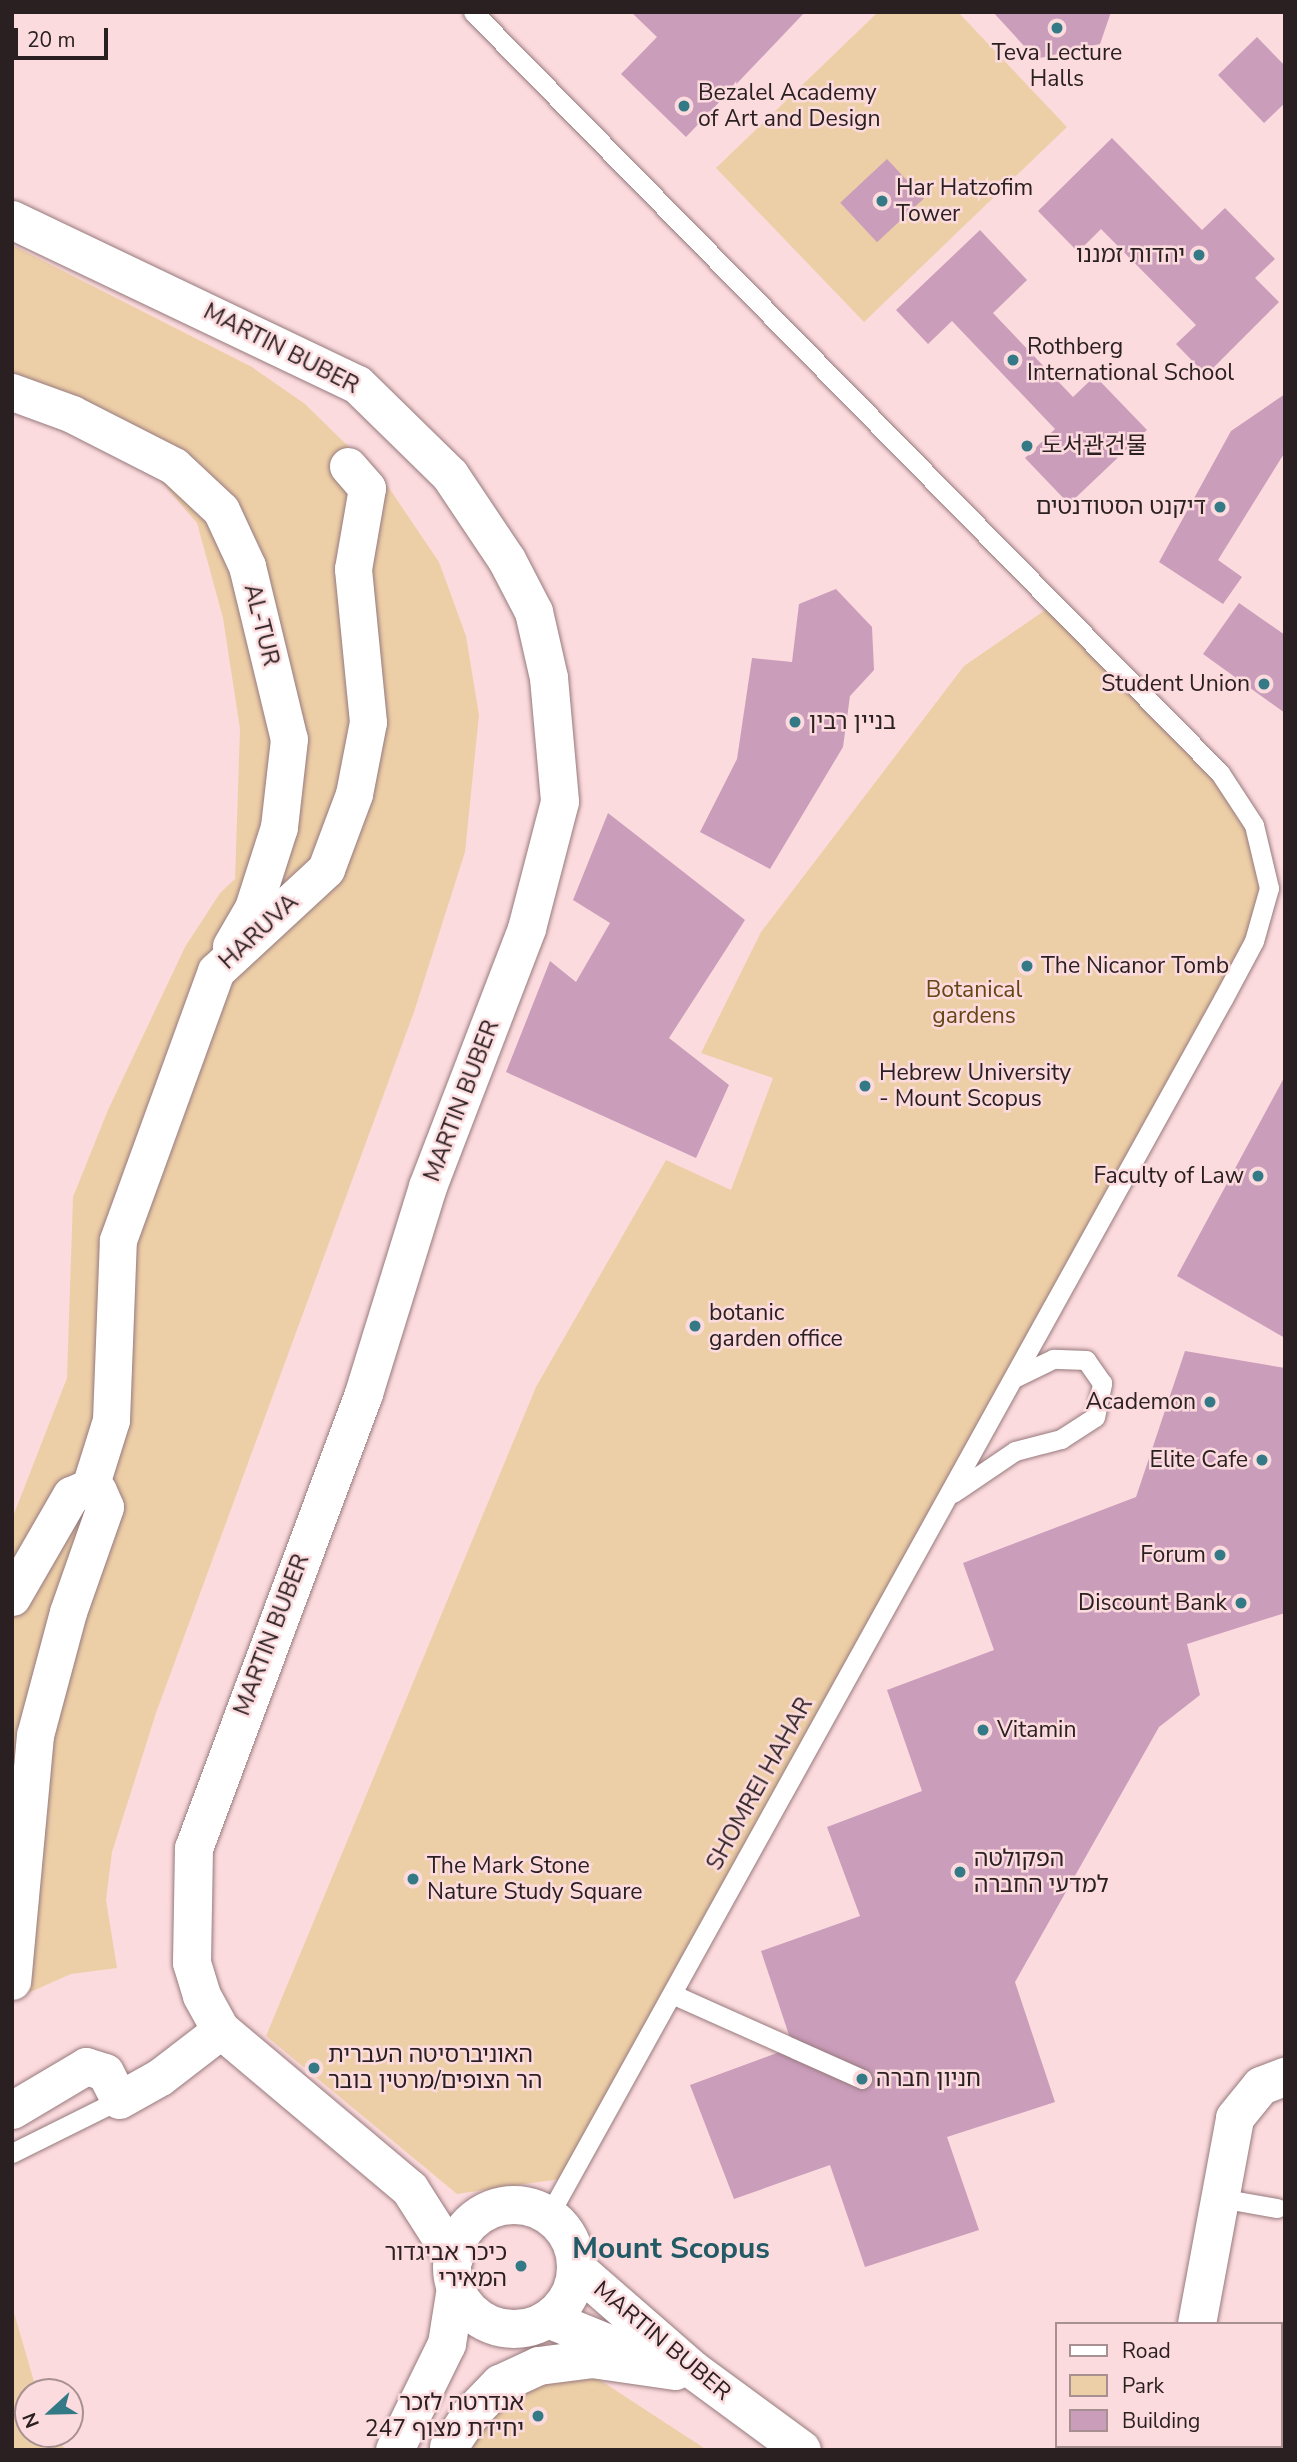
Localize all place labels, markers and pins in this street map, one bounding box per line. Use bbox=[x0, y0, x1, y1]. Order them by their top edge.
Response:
marker: Teva Lecture Halls bbox=[1049, 20, 1065, 36]
place label: Teva Lecture Halls bbox=[992, 39, 1122, 93]
place label: Bezalel Academy of Art and Design bbox=[698, 79, 881, 133]
marker: Bezalel Academy of Art and Design bbox=[676, 98, 692, 114]
place label: Har Hatzofim Tower bbox=[896, 174, 1033, 228]
marker: Har Hatzofim Tower bbox=[874, 193, 890, 209]
place label: יהדות זמננו bbox=[1076, 241, 1185, 269]
marker: יהדות זמננו bbox=[1191, 247, 1207, 263]
place label: Rothberg International School bbox=[1027, 333, 1234, 387]
marker: Rothberg International School bbox=[1005, 352, 1021, 368]
place label: 도서관건물 bbox=[1041, 432, 1147, 460]
marker: 도서관건물 bbox=[1019, 438, 1035, 454]
place label: דיקנט הסטודנטים bbox=[1036, 493, 1206, 521]
marker: דיקנט הסטודנטים bbox=[1212, 499, 1228, 515]
place label: Student Union bbox=[1101, 670, 1250, 698]
marker: Student Union bbox=[1256, 676, 1272, 692]
place label: בניין רבין bbox=[809, 708, 896, 736]
marker: בניין רבין bbox=[787, 714, 803, 730]
place label: The Nicanor Tomb bbox=[1041, 952, 1229, 980]
marker: The Nicanor Tomb bbox=[1019, 958, 1035, 974]
place label: Hebrew University - Mount Scopus bbox=[879, 1059, 1071, 1113]
marker: Hebrew University - Mount Scopus bbox=[857, 1078, 873, 1094]
place label: Faculty of Law bbox=[1093, 1162, 1244, 1190]
marker: Faculty of Law bbox=[1250, 1168, 1266, 1184]
place label: botanic garden office bbox=[709, 1299, 843, 1353]
marker: botanic garden office bbox=[687, 1318, 703, 1334]
place label: Academon bbox=[1085, 1388, 1196, 1416]
marker: Academon bbox=[1202, 1394, 1218, 1410]
place label: Elite Cafe bbox=[1150, 1446, 1248, 1474]
marker: Elite Cafe bbox=[1254, 1452, 1270, 1468]
place label: Forum bbox=[1140, 1541, 1206, 1569]
marker: Forum bbox=[1212, 1547, 1228, 1563]
place label: Discount Bank bbox=[1078, 1589, 1227, 1617]
marker: Discount Bank bbox=[1233, 1595, 1249, 1611]
place label: Vitamin bbox=[997, 1716, 1077, 1744]
marker: Vitamin bbox=[975, 1722, 991, 1738]
place label: הפקולטה למדעי החברה bbox=[974, 1845, 1109, 1899]
place label: The Mark Stone Nature Study Square bbox=[427, 1852, 643, 1906]
marker: הפקולטה למדעי החברה bbox=[952, 1864, 968, 1880]
marker: The Mark Stone Nature Study Square bbox=[405, 1871, 421, 1887]
place label: האוניברסיטה העברית הר הצופים/מרטין בובר bbox=[328, 2041, 542, 2095]
marker: האוניברסיטה העברית הר הצופים/מרטין בובר bbox=[306, 2060, 322, 2076]
place label: חניון חברה bbox=[876, 2065, 981, 2093]
marker: חניון חברה bbox=[854, 2071, 870, 2087]
place label: כיכר אביגדור המאירי bbox=[385, 2239, 507, 2293]
marker: כיכר אביגדור המאירי bbox=[513, 2258, 529, 2274]
place label: אנדרטה לזכר יחידת מצוף 247 bbox=[365, 2389, 524, 2443]
marker: אנדרטה לזכר יחידת מצוף 247 bbox=[530, 2408, 546, 2424]

